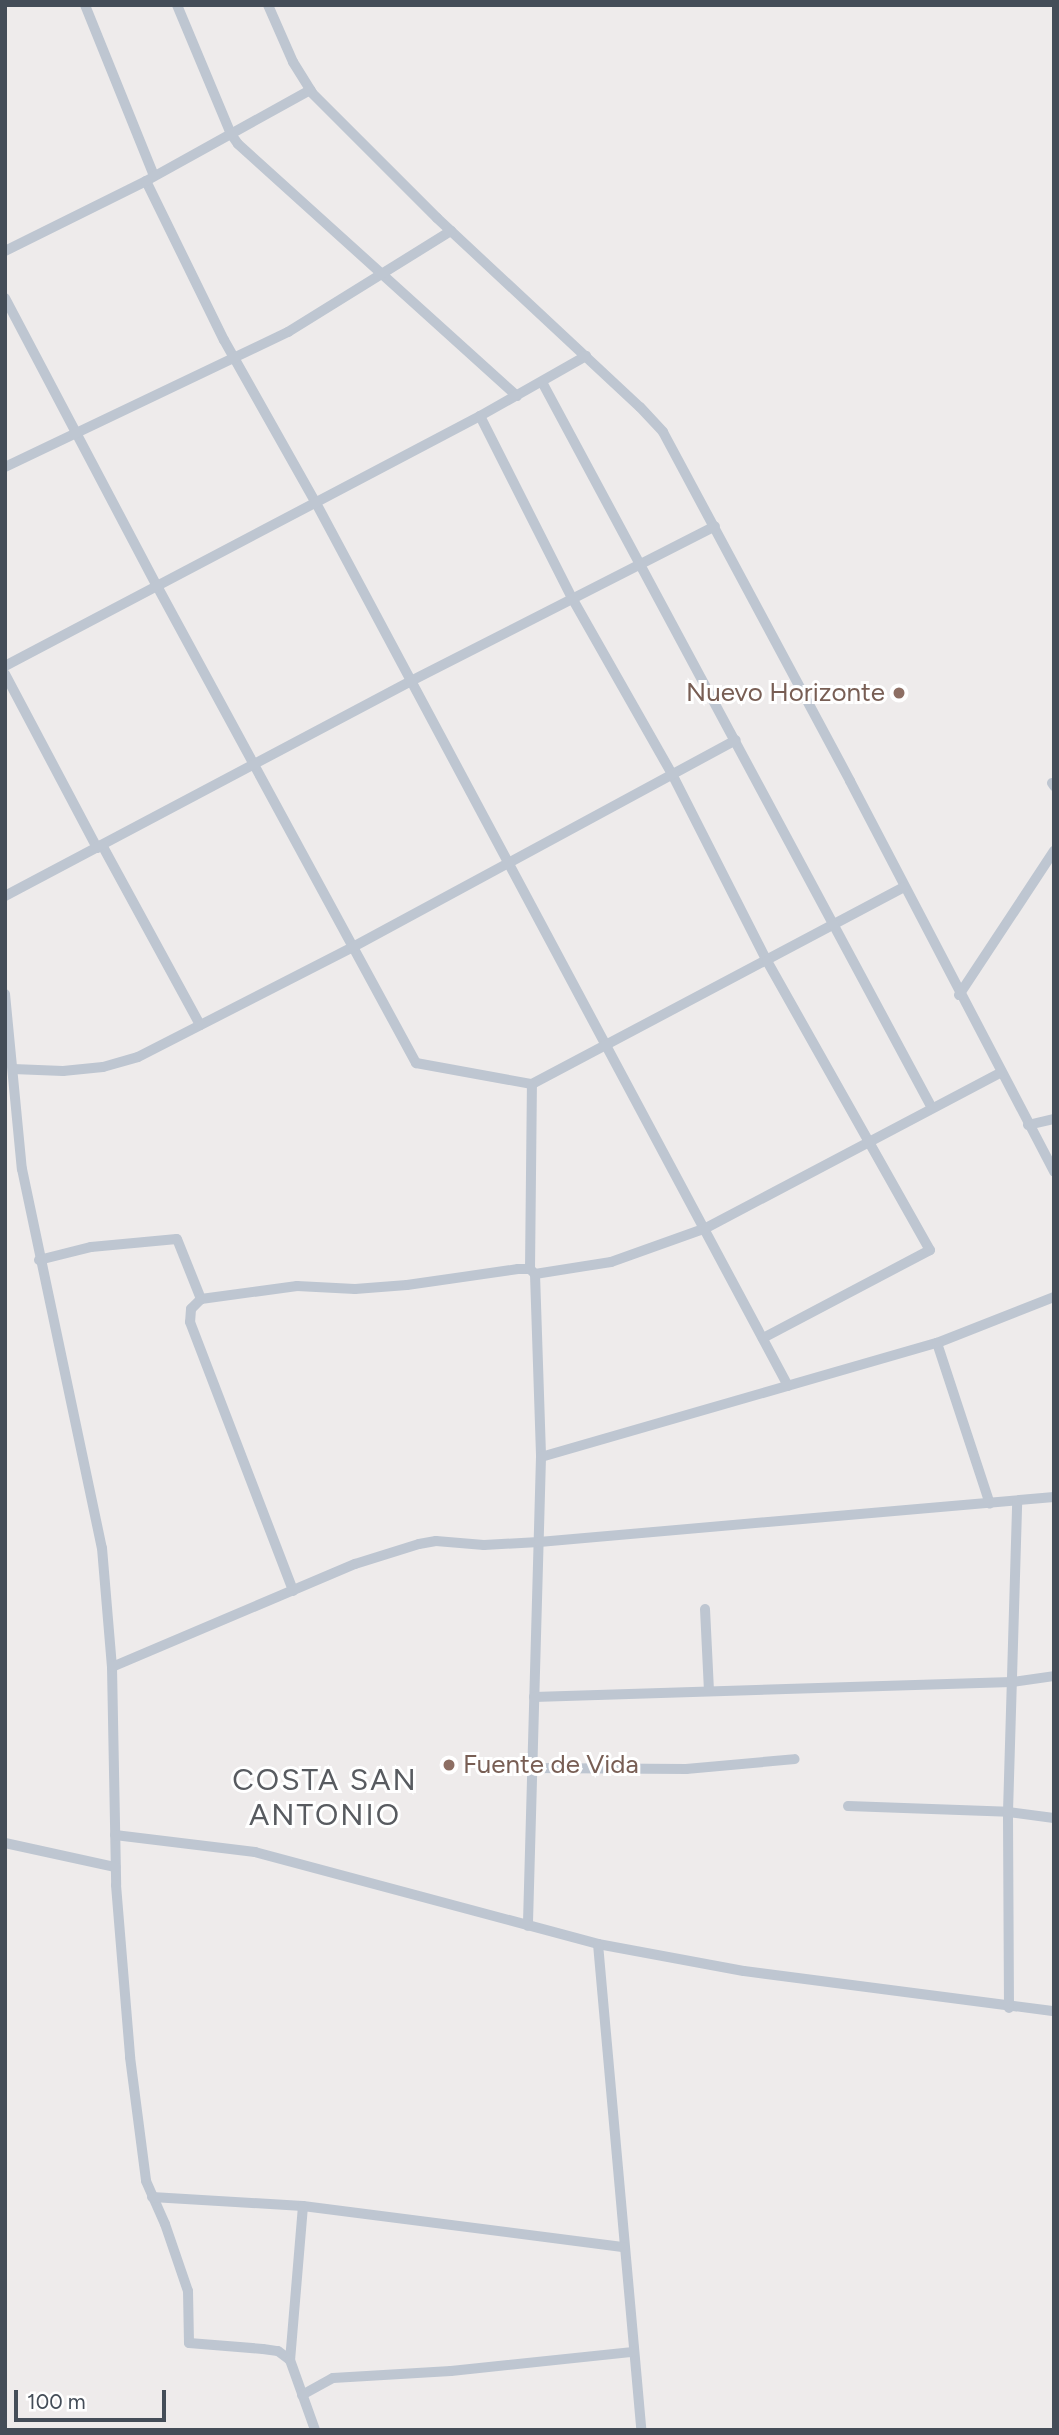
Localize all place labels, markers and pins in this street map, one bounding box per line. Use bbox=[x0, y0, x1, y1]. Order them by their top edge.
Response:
place label: Nuevo Horizonte bbox=[686, 677, 885, 709]
marker: Nuevo Horizonte bbox=[891, 685, 907, 701]
place label: Fuente de Vida bbox=[463, 1749, 639, 1781]
marker: Fuente de Vida bbox=[441, 1757, 457, 1773]

